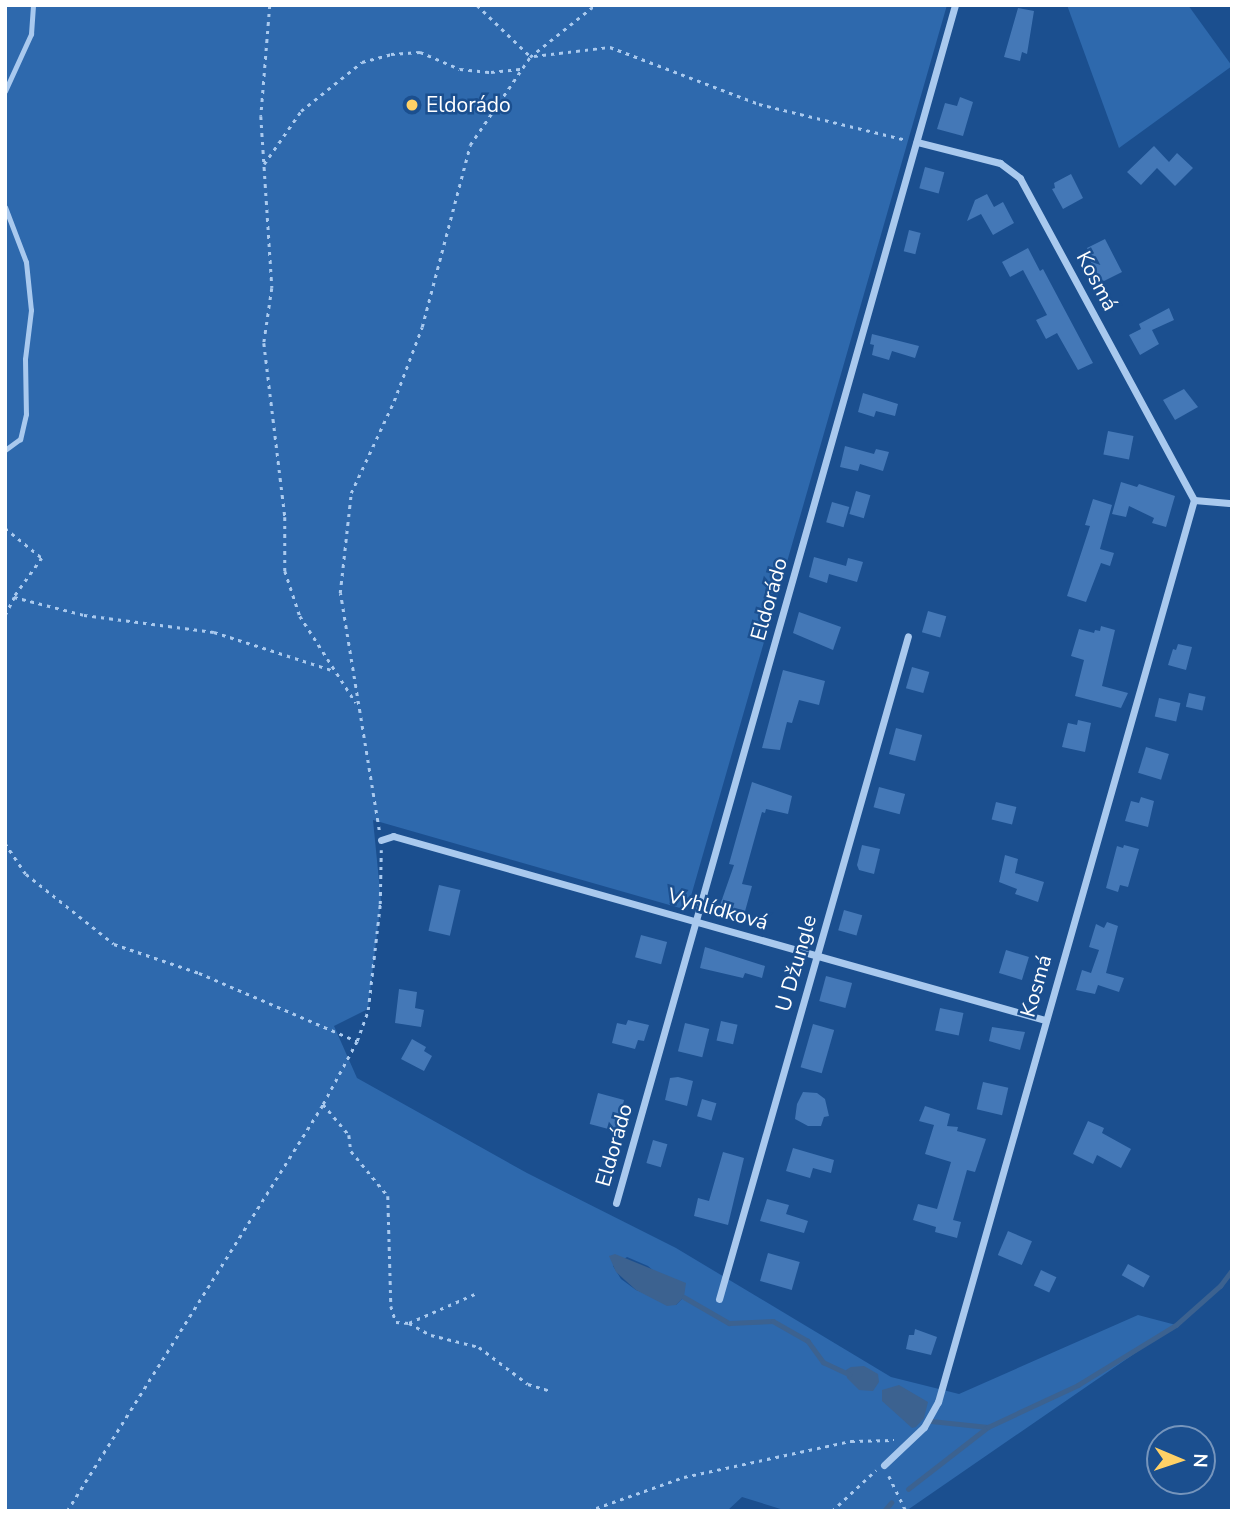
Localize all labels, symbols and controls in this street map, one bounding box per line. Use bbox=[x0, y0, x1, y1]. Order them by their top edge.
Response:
place label: Eldorádo bbox=[426, 92, 511, 118]
marker: Eldorádo bbox=[404, 97, 420, 113]
street label: Kosmá bbox=[1071, 247, 1123, 315]
street label: Eldorádo bbox=[745, 555, 793, 643]
street label: Vyhlídková bbox=[665, 883, 771, 935]
street label: U Džungle bbox=[770, 912, 822, 1014]
street label: Kosmá bbox=[1015, 952, 1057, 1020]
street label: Eldorádo bbox=[590, 1101, 638, 1189]
north arrow bbox=[1146, 1425, 1216, 1495]
text: N bbox=[1187, 1453, 1213, 1468]

